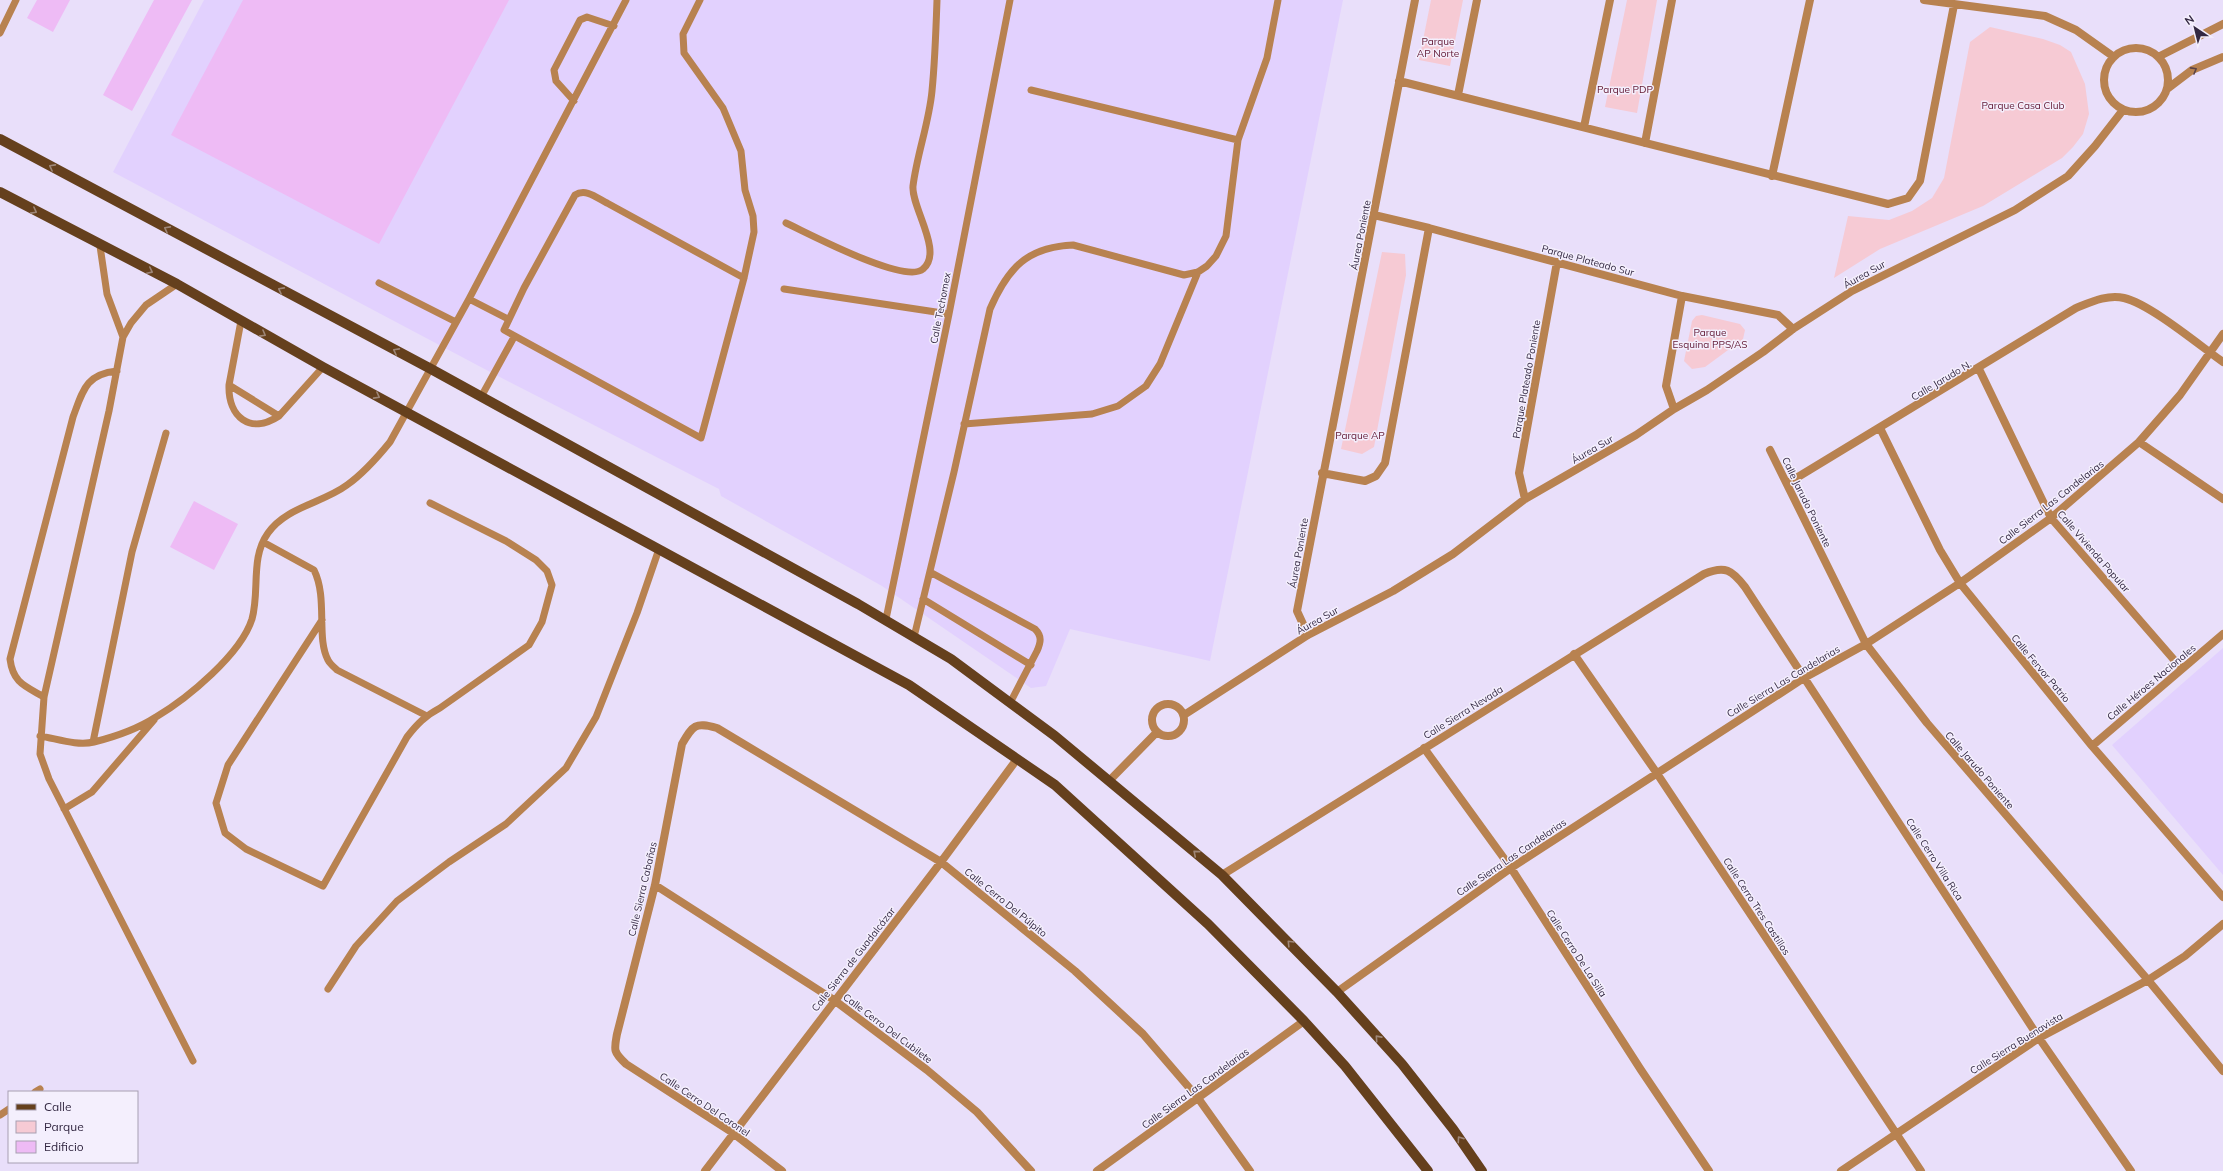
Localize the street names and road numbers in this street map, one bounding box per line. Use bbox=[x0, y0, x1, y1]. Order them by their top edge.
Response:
street label: Áurea Poniente bbox=[1347, 199, 1374, 271]
street label: Parque Plateado Sur bbox=[1540, 242, 1636, 279]
street label: Áurea Sur bbox=[1841, 257, 1888, 291]
street label: Calle Techomex bbox=[927, 271, 954, 345]
street label: Parque Plateado Poniente bbox=[1510, 319, 1543, 439]
street label: Calle Jarudo N. bbox=[1909, 357, 1974, 404]
street label: Áurea Sur bbox=[1569, 432, 1616, 467]
street label: Calle Jarudo Poniente bbox=[1779, 455, 1834, 550]
street label: Calle Sierra Las Candelarias bbox=[1996, 457, 2106, 547]
street label: Calle Vivienda Popular bbox=[2055, 508, 2133, 595]
street label: Áurea Poniente bbox=[1286, 517, 1311, 589]
street label: Áurea Sur bbox=[1294, 603, 1341, 637]
street label: Calle Fervor Patrio bbox=[2008, 632, 2073, 705]
street label: Calle Héroes Nacionales bbox=[2104, 641, 2198, 723]
street label: Calle Sierra Las Candelarias bbox=[1724, 642, 1842, 720]
street label: Calle Sierra Nevada bbox=[1421, 683, 1505, 742]
street label: Calle Jarudo Poniente bbox=[1942, 729, 2017, 812]
street label: Calle Sierra Las Candelarias bbox=[1454, 816, 1569, 899]
street label: Calle Cerro Villa Rica bbox=[1903, 816, 1966, 903]
street label: Calle Sierra Cabañas bbox=[625, 840, 660, 938]
street label: Calle Cerro Tres Castillos bbox=[1720, 855, 1793, 958]
street label: Calle Cerro Del Púlpito bbox=[962, 865, 1050, 940]
street label: Calle Sierra de Guadalcázar bbox=[809, 904, 898, 1014]
street label: Calle Cerro De La Silla bbox=[1543, 907, 1610, 1000]
street label: Calle Cerro Del Cubilete bbox=[840, 991, 935, 1066]
street label: Calle Sierra Buenavista bbox=[1967, 1009, 2065, 1077]
street label: Calle Sierra Las Candelarias bbox=[1139, 1045, 1252, 1132]
street label: Calle Cerro Del Coronel bbox=[657, 1069, 752, 1139]

